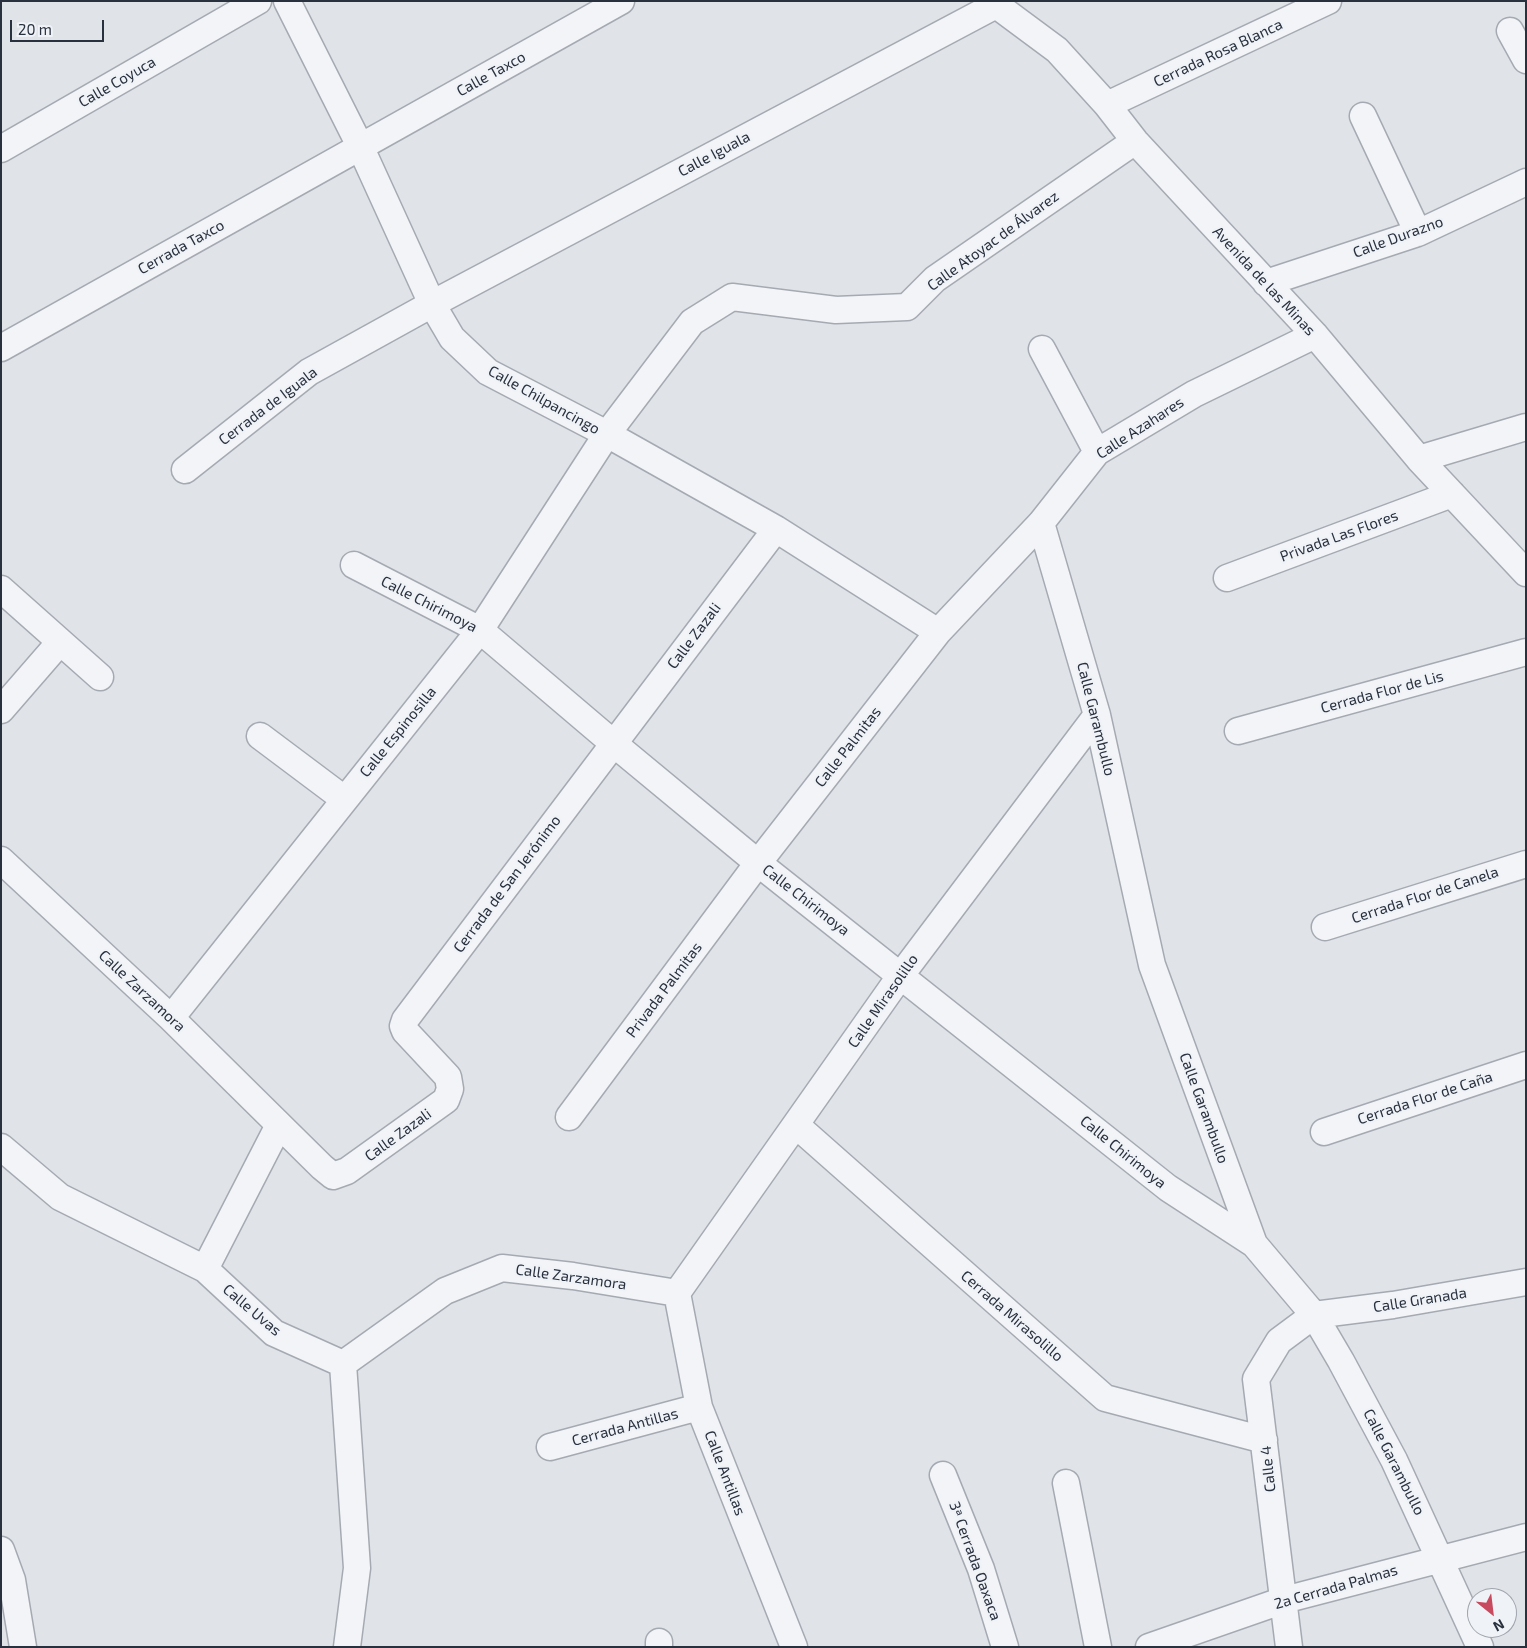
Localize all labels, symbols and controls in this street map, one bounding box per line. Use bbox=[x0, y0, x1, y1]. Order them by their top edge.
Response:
scale bar bbox=[12, 10, 106, 42]
street label: Cerrada Rosa Blanca bbox=[1151, 15, 1285, 91]
text: 20 m bbox=[18, 20, 52, 38]
street label: Calle Taxco bbox=[453, 48, 529, 100]
street label: Calle Coyuca bbox=[75, 53, 159, 111]
street label: Calle Iguala bbox=[675, 128, 753, 180]
street label: Calle Atoyac de Álvarez bbox=[924, 187, 1062, 295]
street label: Calle Durazno bbox=[1350, 212, 1446, 262]
street label: Cerrada Taxco bbox=[135, 216, 227, 278]
street label: Avenida de las Minas bbox=[1209, 223, 1319, 339]
street label: Calle Chilpancingo bbox=[485, 362, 603, 438]
street label: Cerrada de Iguala bbox=[215, 363, 321, 449]
street label: Calle Azahares bbox=[1093, 393, 1187, 463]
street label: Privada Las Flores bbox=[1278, 506, 1400, 566]
street label: Calle Chirimoya bbox=[378, 572, 480, 636]
street label: Calle Zazali bbox=[663, 599, 725, 673]
street label: Calle Garambullo bbox=[1073, 660, 1119, 778]
street label: Cerrada Flor de Lis bbox=[1319, 667, 1445, 717]
street label: Calle Espinosilla bbox=[356, 683, 440, 781]
street label: Calle Palmitas bbox=[811, 703, 885, 791]
street label: Cerrada de San Jerónimo bbox=[449, 812, 565, 956]
street label: Calle Chirimoya bbox=[759, 860, 853, 940]
street label: Cerrada Flor de Canela bbox=[1349, 863, 1501, 927]
street label: Privada Palmitas bbox=[622, 939, 706, 1041]
street label: Calle Zarzamora bbox=[95, 946, 189, 1036]
street label: Calle Mirasolillo bbox=[844, 951, 922, 1051]
street label: Calle Garambullo bbox=[1176, 1050, 1232, 1166]
street label: Cerrada Flor de Caña bbox=[1355, 1068, 1495, 1128]
street label: Calle Zazali bbox=[361, 1105, 435, 1165]
street label: Calle Chirimoya bbox=[1076, 1112, 1170, 1192]
street label: Calle Zarzamora bbox=[514, 1260, 628, 1294]
street label: Cerrada Mirasolillo bbox=[957, 1267, 1067, 1365]
street label: Calle Uvas bbox=[219, 1280, 285, 1340]
street label: Calle Granada bbox=[1372, 1284, 1468, 1316]
street label: Cerrada Antillas bbox=[570, 1404, 680, 1450]
street label: Calle Garambullo bbox=[1359, 1406, 1429, 1518]
street label: Calle Antillas bbox=[701, 1428, 749, 1518]
street label: Calle 4 bbox=[1257, 1445, 1279, 1493]
street label: 3ª Cerrada Oaxaca bbox=[945, 1499, 1005, 1623]
street label: 2a Cerrada Palmas bbox=[1272, 1561, 1400, 1613]
north arrow bbox=[1467, 1588, 1517, 1638]
text: N bbox=[1490, 1616, 1508, 1636]

